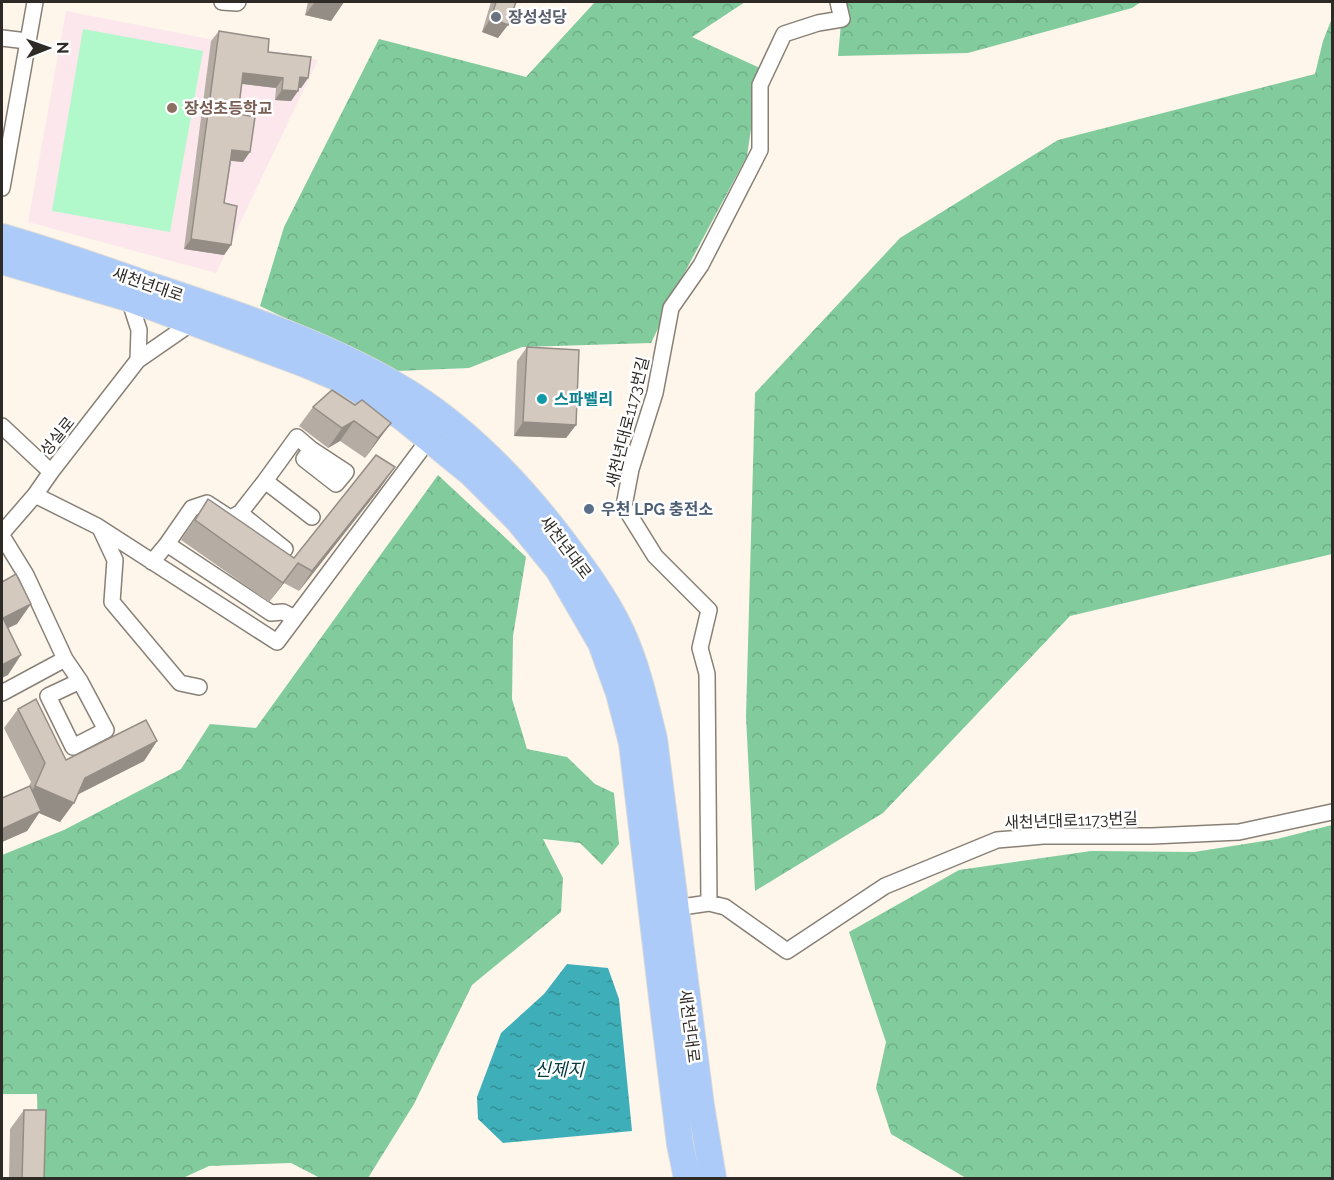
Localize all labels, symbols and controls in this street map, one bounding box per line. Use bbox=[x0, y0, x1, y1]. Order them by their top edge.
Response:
place label: 장성성당 bbox=[508, 8, 567, 27]
marker: 장성성당 bbox=[489, 10, 503, 24]
north arrow bbox=[18, 18, 78, 78]
text: N bbox=[53, 41, 72, 54]
place label: 장성초등학교 bbox=[184, 99, 273, 118]
marker: 장성초등학교 bbox=[165, 101, 179, 115]
street label: 새천년대로 bbox=[110, 264, 186, 306]
street label: 새천년대로1173번길 bbox=[602, 355, 653, 489]
place label: 스파벨리 bbox=[554, 390, 613, 409]
marker: 스파벨리 bbox=[535, 392, 549, 406]
street label: 성실로 bbox=[36, 413, 79, 459]
place label: 우천 LPG 충전소 bbox=[601, 500, 713, 519]
marker: 우천 LPG 충전소 bbox=[582, 502, 596, 516]
street label: 새천년대로 bbox=[536, 512, 596, 583]
street label: 새천년대로1173번길 bbox=[1004, 809, 1138, 832]
street label: 새천년대로 bbox=[676, 988, 703, 1064]
water label: 신제지 bbox=[534, 1059, 585, 1080]

